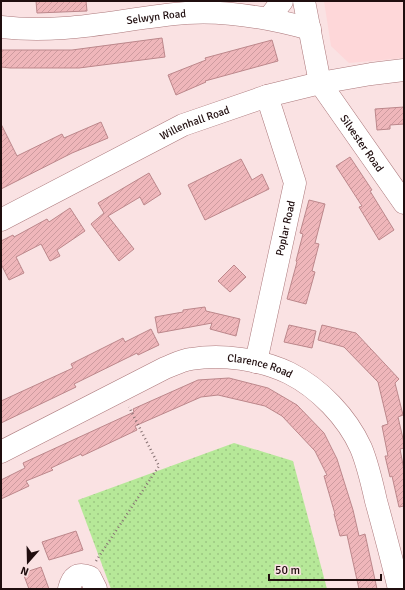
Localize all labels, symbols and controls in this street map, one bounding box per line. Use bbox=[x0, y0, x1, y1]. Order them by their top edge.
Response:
street label: Selwyn Road bbox=[126, 7, 187, 27]
street label: Willenhall Road bbox=[158, 103, 232, 143]
street label: Silvester Road bbox=[337, 112, 386, 175]
street label: Poplar Road bbox=[273, 199, 298, 257]
street label: Clarence Road bbox=[227, 351, 295, 381]
north arrow bbox=[8, 542, 48, 582]
scale bar bbox=[269, 556, 381, 582]
text: 50 m bbox=[275, 563, 300, 578]
text: N bbox=[19, 564, 31, 578]

